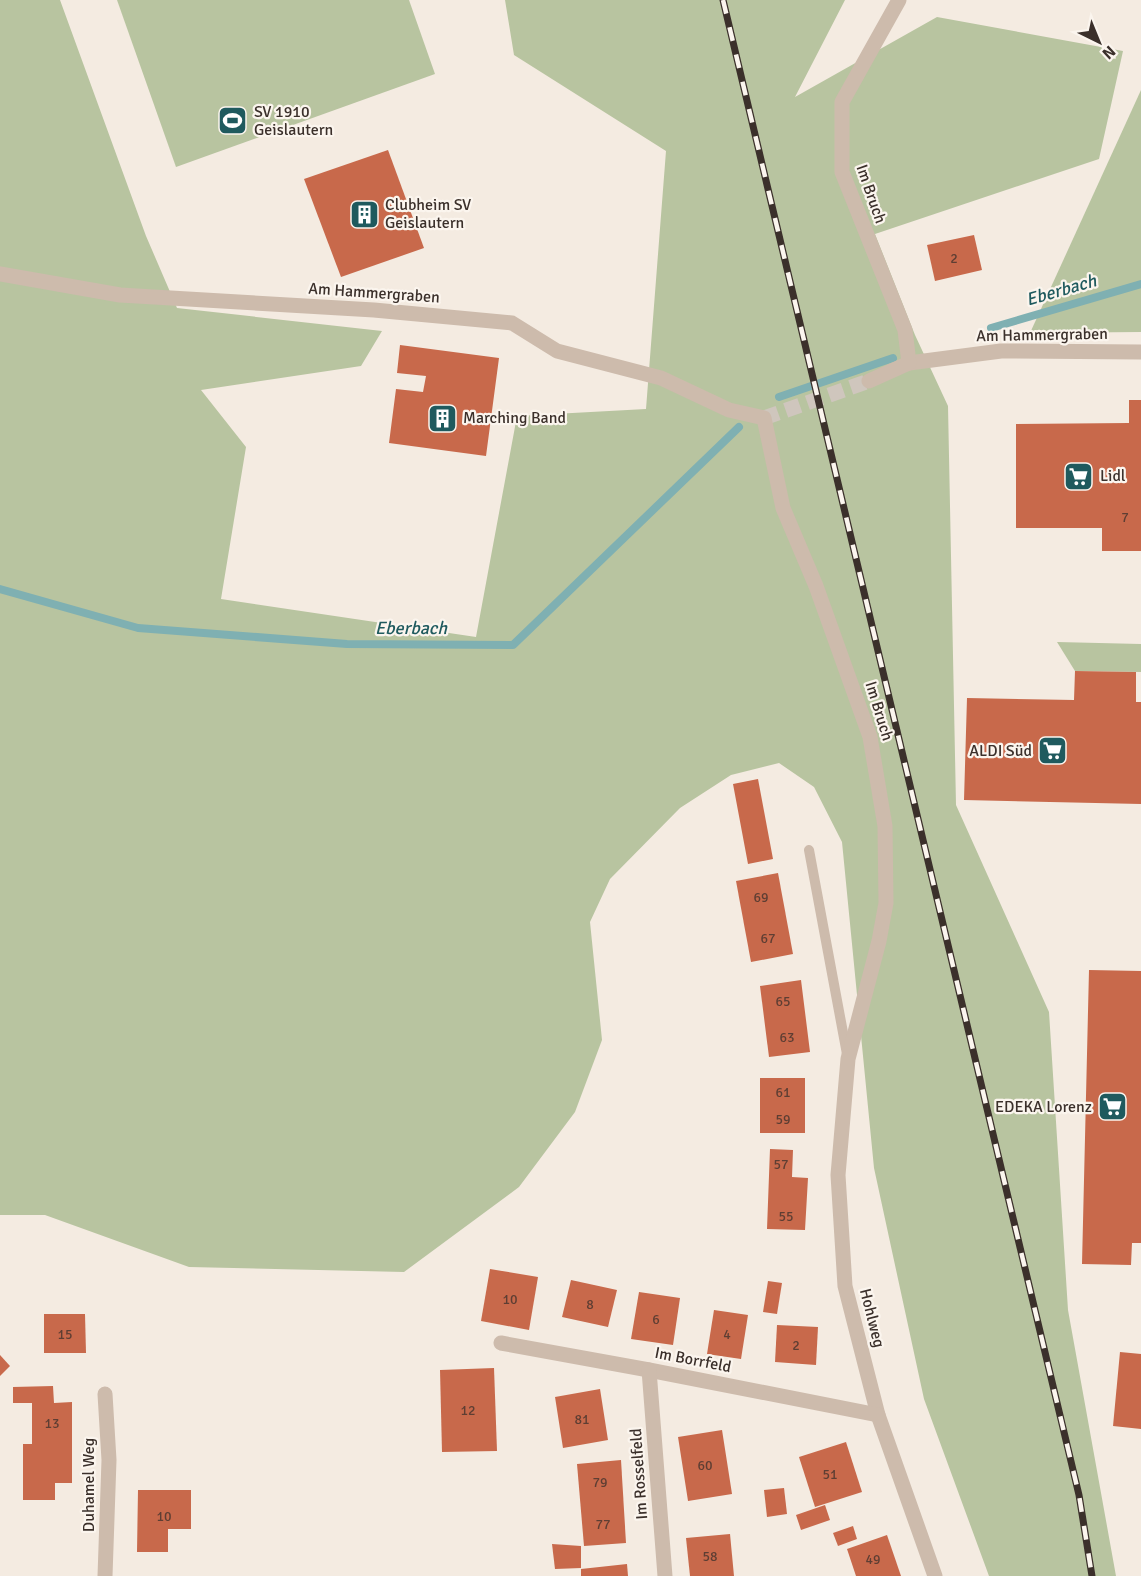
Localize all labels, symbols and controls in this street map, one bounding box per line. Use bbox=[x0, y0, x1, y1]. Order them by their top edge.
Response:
north arrow bbox=[1069, 12, 1129, 72]
text: N bbox=[1098, 41, 1119, 63]
place label: SV 1910 Geislautern bbox=[254, 102, 333, 140]
sports icon: SV 1910 Geislautern bbox=[217, 105, 249, 137]
street label: Im Bruch bbox=[852, 162, 890, 226]
place label: Clubheim SV Geislautern bbox=[385, 195, 471, 233]
building icon: Clubheim SV Geislautern bbox=[348, 198, 380, 230]
house number: 2 bbox=[950, 250, 958, 267]
water label: Eberbach bbox=[1023, 269, 1100, 311]
street label: Am Hammergraben bbox=[308, 278, 440, 308]
street label: Am Hammergraben bbox=[976, 324, 1108, 346]
building icon: Marching Band bbox=[426, 402, 458, 434]
place label: Marching Band bbox=[463, 408, 566, 428]
supermarket icon: Lidl bbox=[1063, 460, 1095, 492]
place label: Lidl bbox=[1100, 466, 1126, 486]
house number: 7 bbox=[1121, 509, 1129, 526]
water label: Eberbach bbox=[375, 617, 448, 639]
street label: Im Bruch bbox=[860, 679, 898, 743]
supermarket icon: ALDI Süd bbox=[1037, 735, 1069, 767]
place label: ALDI Süd bbox=[969, 741, 1032, 761]
house number: 69 bbox=[753, 889, 769, 906]
house number: 67 bbox=[760, 930, 776, 947]
house number: 65 bbox=[775, 993, 791, 1010]
house number: 63 bbox=[779, 1029, 795, 1046]
house number: 61 bbox=[775, 1084, 791, 1101]
supermarket icon: EDEKA Lorenz bbox=[1097, 1091, 1129, 1123]
place label: EDEKA Lorenz bbox=[995, 1097, 1092, 1117]
house number: 59 bbox=[775, 1111, 791, 1128]
house number: 57 bbox=[773, 1156, 789, 1173]
house number: 55 bbox=[778, 1208, 794, 1225]
street label: Hohlweg bbox=[855, 1286, 889, 1350]
house number: 10 bbox=[502, 1291, 518, 1308]
house number: 8 bbox=[586, 1296, 594, 1313]
house number: 6 bbox=[652, 1311, 660, 1328]
house number: 15 bbox=[57, 1326, 73, 1343]
house number: 4 bbox=[723, 1326, 731, 1343]
house number: 2 bbox=[792, 1337, 800, 1354]
street label: Im Borrfeld bbox=[653, 1343, 733, 1377]
house number: 12 bbox=[460, 1402, 476, 1419]
house number: 81 bbox=[574, 1411, 590, 1428]
house number: 13 bbox=[44, 1415, 60, 1432]
street label: Im Rosselfeld bbox=[626, 1428, 652, 1520]
street label: Duhamel Weg bbox=[79, 1438, 99, 1532]
house number: 60 bbox=[697, 1457, 713, 1474]
house number: 51 bbox=[822, 1466, 838, 1483]
house number: 79 bbox=[592, 1474, 608, 1491]
house number: 10 bbox=[156, 1508, 172, 1525]
house number: 77 bbox=[595, 1516, 611, 1533]
house number: 58 bbox=[702, 1548, 718, 1565]
house number: 49 bbox=[865, 1551, 881, 1568]

